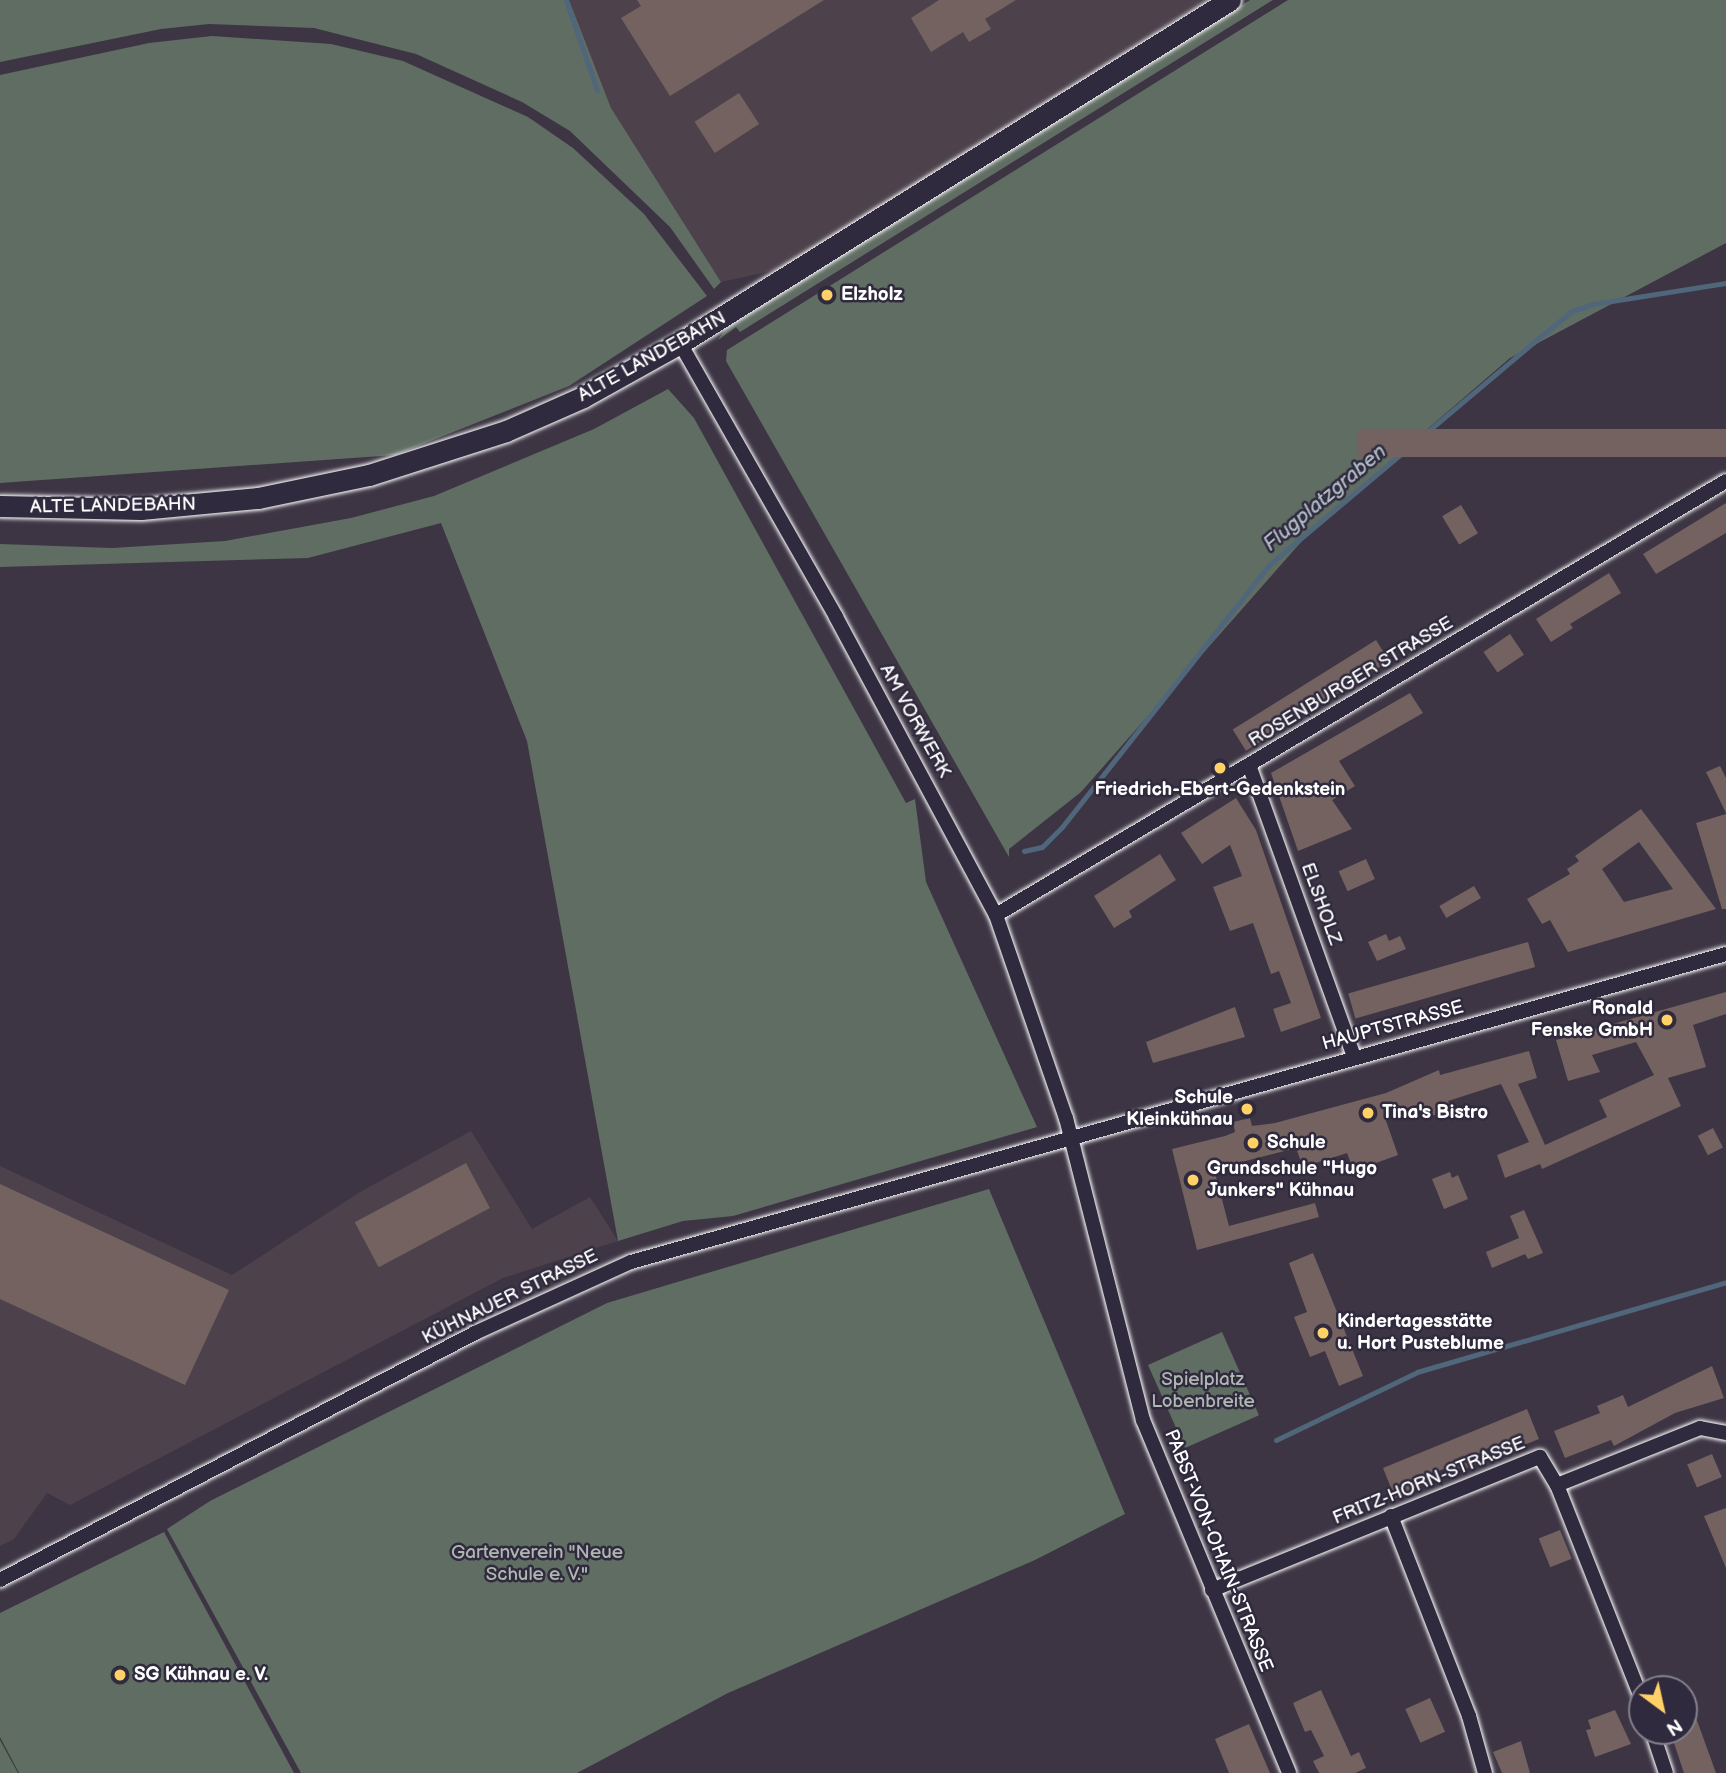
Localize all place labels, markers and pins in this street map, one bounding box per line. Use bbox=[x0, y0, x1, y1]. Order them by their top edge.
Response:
place label: Elzholz bbox=[841, 284, 903, 306]
marker: Elzholz bbox=[819, 287, 835, 303]
marker: Friedrich-Ebert-Gedenkstein bbox=[1212, 760, 1228, 776]
place label: Friedrich-Ebert-Gedenkstein bbox=[1095, 779, 1345, 801]
place label: Ronald Fenske GmbH bbox=[1531, 998, 1653, 1042]
marker: Ronald Fenske GmbH bbox=[1659, 1012, 1675, 1028]
place label: Schule Kleinkühnau bbox=[1126, 1087, 1233, 1131]
marker: Schule Kleinkühnau bbox=[1239, 1101, 1255, 1117]
place label: Tina's Bistro bbox=[1382, 1102, 1488, 1124]
marker: Tina's Bistro bbox=[1360, 1105, 1376, 1121]
place label: Schule bbox=[1267, 1132, 1326, 1154]
marker: Schule bbox=[1245, 1135, 1261, 1151]
place label: Grundschule "Hugo Junkers" Kühnau bbox=[1207, 1158, 1377, 1202]
marker: Grundschule "Hugo Junkers" Kühnau bbox=[1185, 1172, 1201, 1188]
place label: Kindertagesstätte u. Hort Pusteblume bbox=[1337, 1311, 1504, 1355]
marker: Kindertagesstätte u. Hort Pusteblume bbox=[1315, 1325, 1331, 1341]
place label: SG Kühnau e. V. bbox=[134, 1664, 269, 1686]
marker: SG Kühnau e. V. bbox=[112, 1667, 128, 1683]

